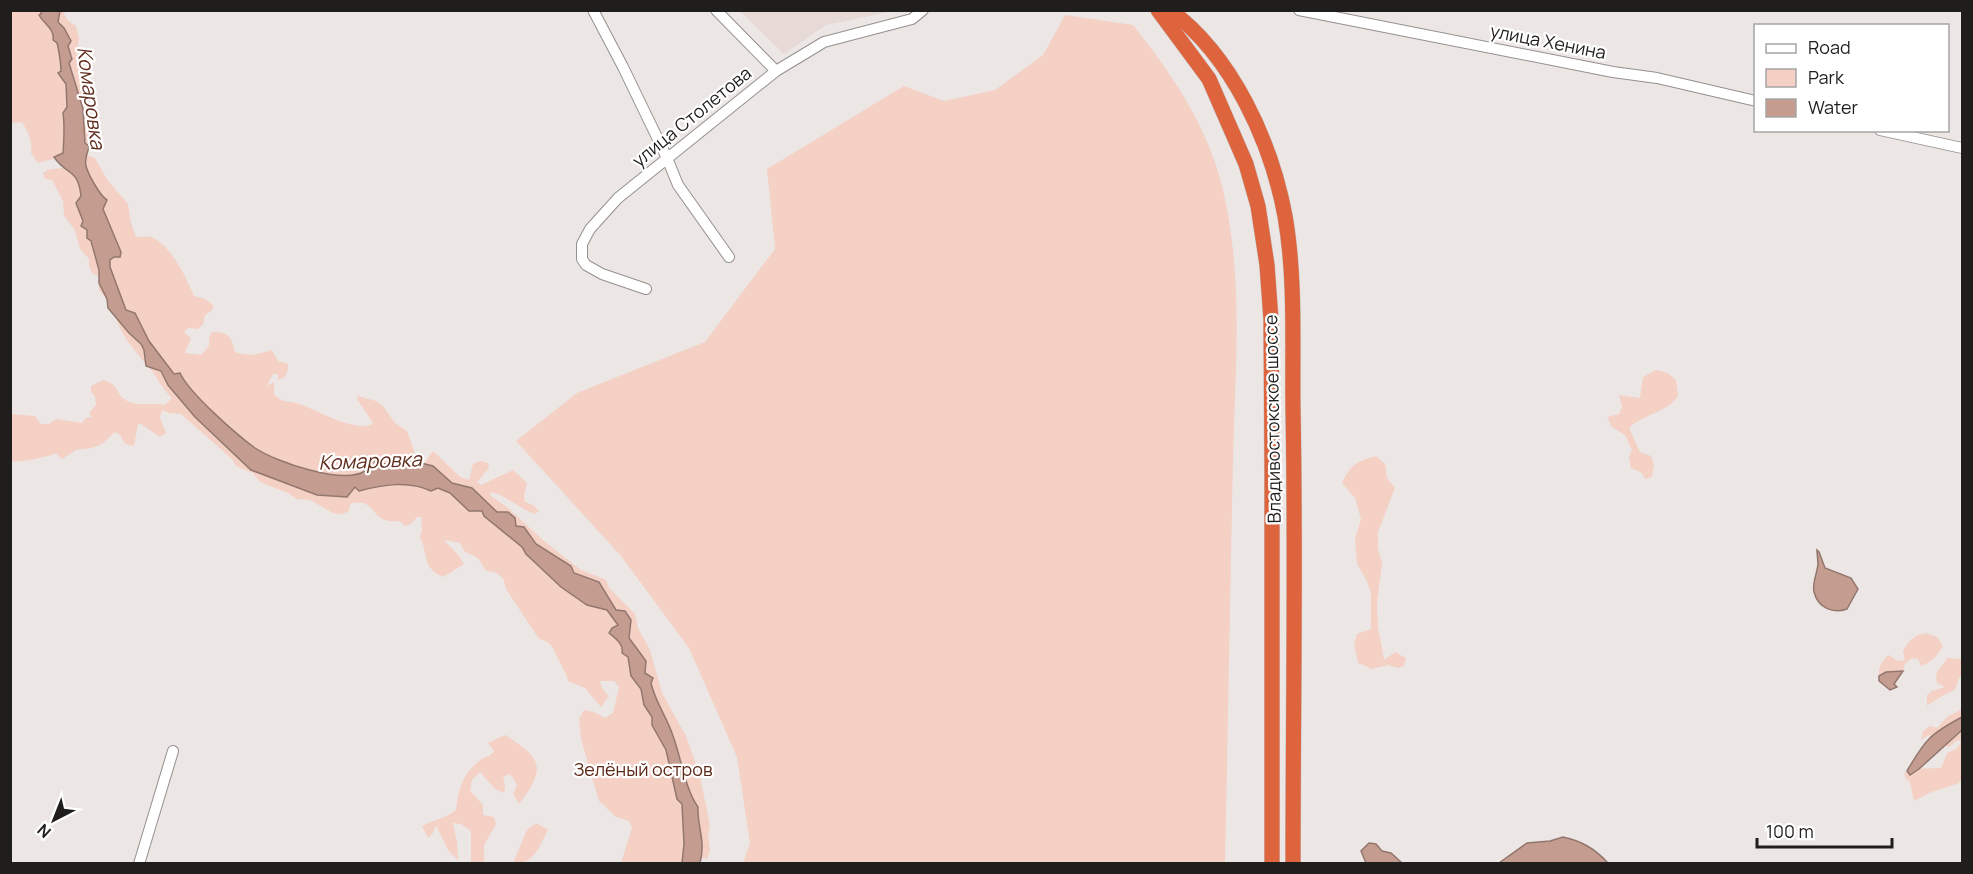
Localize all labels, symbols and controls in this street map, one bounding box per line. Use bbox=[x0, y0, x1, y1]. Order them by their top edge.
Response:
street label: улица Хенина bbox=[1488, 18, 1608, 64]
legend bbox=[1754, 24, 1949, 132]
text: Road bbox=[1808, 35, 1851, 59]
water label: Комаровка bbox=[71, 45, 112, 152]
street label: улица Столетова bbox=[627, 61, 756, 172]
text: Park bbox=[1808, 65, 1845, 89]
text: Water bbox=[1808, 95, 1858, 119]
street label: Владивостокское шоссе bbox=[1258, 314, 1286, 524]
water label: Комаровка bbox=[318, 445, 423, 476]
park label: Зелёный остров bbox=[573, 757, 713, 781]
north arrow bbox=[24, 790, 84, 850]
scale bar bbox=[1757, 811, 1892, 849]
text: N bbox=[32, 819, 56, 843]
text: 100 m bbox=[1766, 819, 1814, 843]

